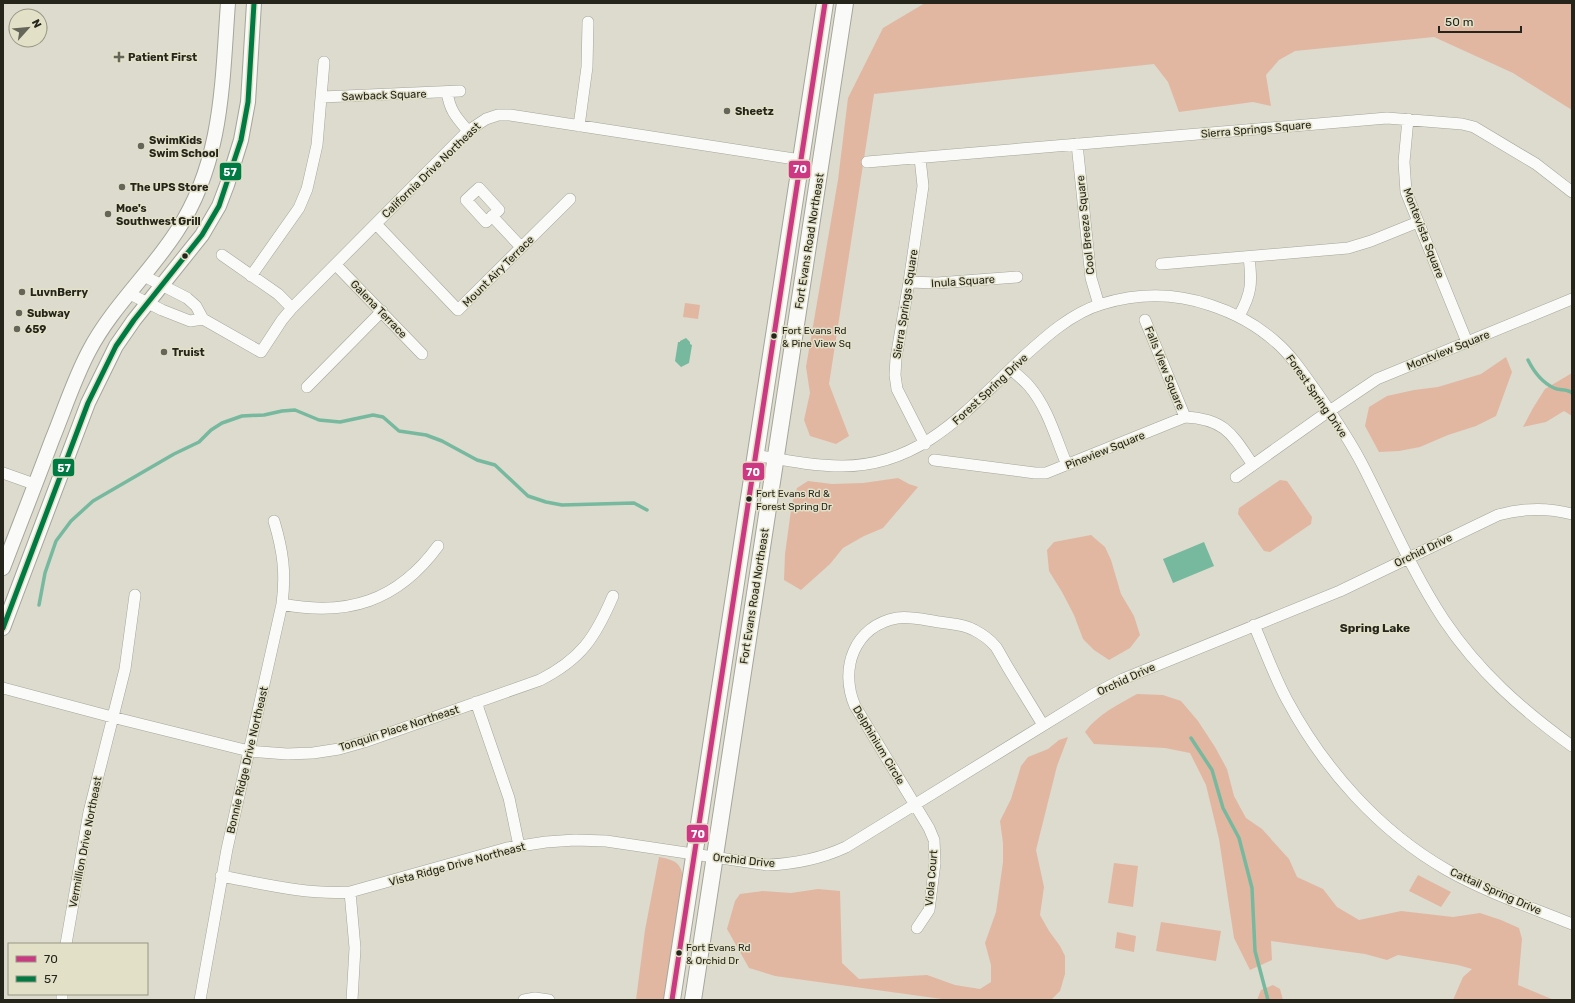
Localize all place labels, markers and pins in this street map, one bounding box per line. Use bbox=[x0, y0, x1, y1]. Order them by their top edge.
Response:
marker: Patient First bbox=[113, 51, 125, 63]
place label: Patient First bbox=[128, 51, 197, 64]
place label: Sheetz bbox=[735, 105, 774, 118]
marker: Sheetz bbox=[722, 106, 732, 116]
place label: SwimKids Swim School bbox=[149, 134, 219, 160]
marker: SwimKids Swim School bbox=[136, 141, 146, 151]
place label: The UPS Store bbox=[130, 181, 209, 194]
marker: The UPS Store bbox=[117, 182, 127, 192]
place label: Moe's Southwest Grill bbox=[116, 202, 201, 228]
marker: Moe's Southwest Grill bbox=[103, 209, 113, 219]
unlabelled marker bbox=[180, 251, 190, 261]
place label: LuvnBerry bbox=[30, 286, 88, 299]
marker: LuvnBerry bbox=[17, 287, 27, 297]
place label: Subway bbox=[27, 307, 70, 320]
marker: Subway bbox=[14, 308, 24, 318]
place label: 659 bbox=[25, 323, 46, 336]
marker: 659 bbox=[12, 324, 22, 334]
place label: Fort Evans Rd & Pine View Sq bbox=[782, 325, 851, 350]
marker: Fort Evans Rd & Pine View Sq bbox=[769, 331, 779, 341]
place label: Truist bbox=[172, 346, 205, 359]
marker: Truist bbox=[159, 347, 169, 357]
place label: Fort Evans Rd & Forest Spring Dr bbox=[756, 488, 832, 513]
marker: Fort Evans Rd & Forest Spring Dr bbox=[744, 494, 754, 504]
place label: Fort Evans Rd & Orchid Dr bbox=[686, 942, 751, 967]
marker: Fort Evans Rd & Orchid Dr bbox=[674, 948, 684, 958]

